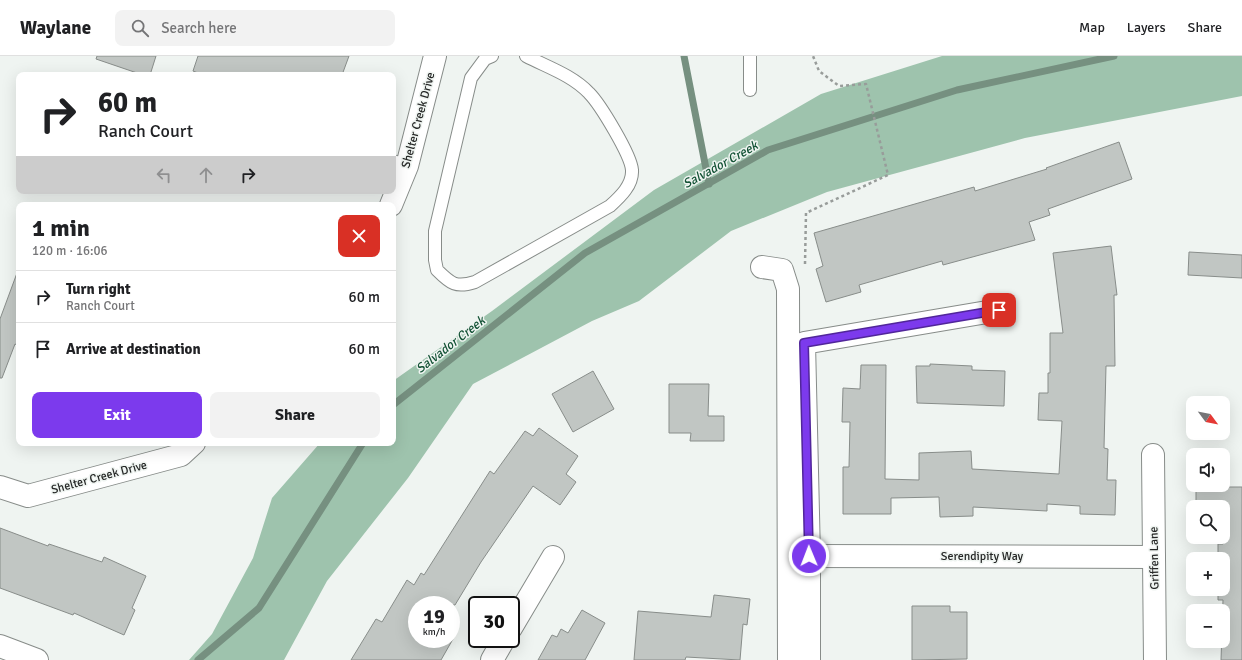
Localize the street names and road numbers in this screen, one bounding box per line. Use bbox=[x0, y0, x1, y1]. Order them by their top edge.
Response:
street label: Shelter Creek Drive bbox=[398, 71, 438, 170]
street label: Shelter Creek Drive bbox=[50, 457, 149, 497]
street label: Griffen Lane bbox=[1146, 526, 1163, 590]
street label: Serendipity Way bbox=[941, 549, 1024, 564]

